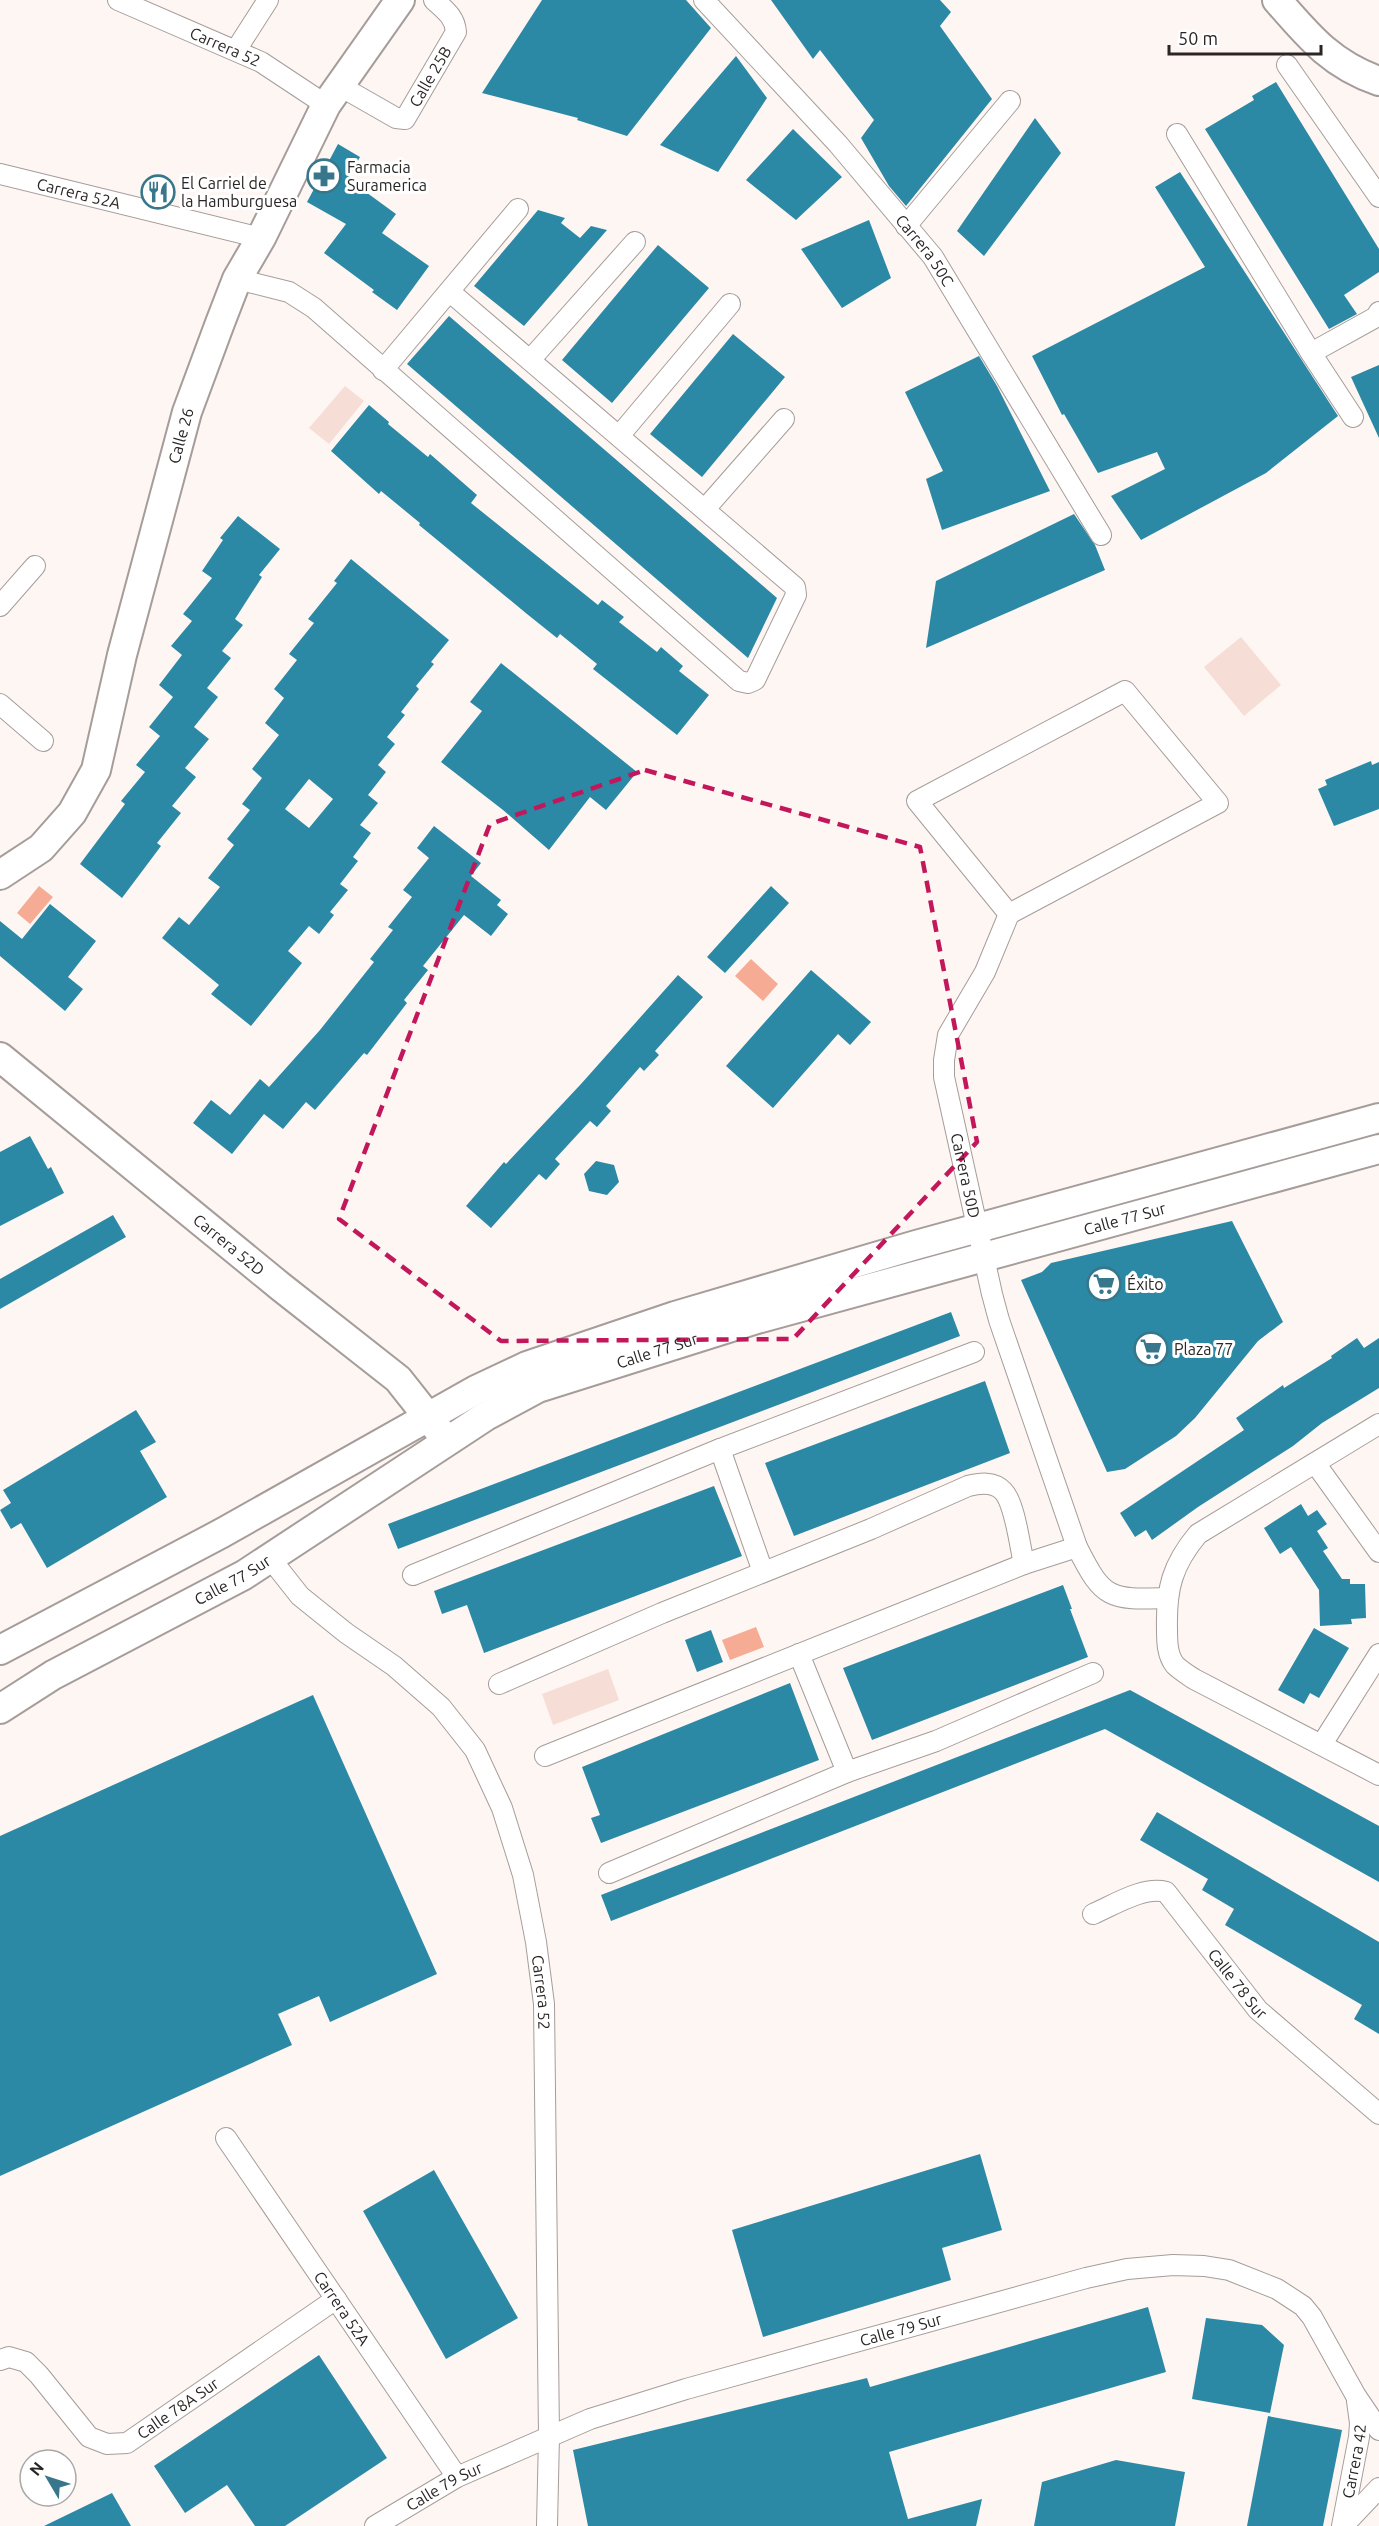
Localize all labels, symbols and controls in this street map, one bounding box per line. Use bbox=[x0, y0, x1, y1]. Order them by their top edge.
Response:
scale bar bbox=[1169, 18, 1320, 56]
street label: Carrera 52 bbox=[187, 23, 263, 70]
text: 50 m bbox=[1178, 28, 1218, 48]
street label: Calle 25B bbox=[405, 43, 455, 110]
pharmacy icon: Farmacia Suramerica bbox=[306, 158, 342, 194]
place label: Farmacia Suramerica bbox=[347, 158, 427, 194]
street label: Carrera 52A bbox=[35, 174, 123, 212]
restaurant icon: El Carriel de la Hamburguesa bbox=[140, 174, 176, 210]
place label: El Carriel de la Hamburguesa bbox=[181, 174, 297, 210]
street label: Carrera 50C bbox=[892, 211, 957, 289]
street label: Calle 26 bbox=[165, 406, 197, 466]
street label: Carrera 50D bbox=[948, 1131, 984, 1220]
street label: Calle 77 Sur bbox=[1082, 1199, 1168, 1238]
street label: Carrera 52D bbox=[190, 1210, 268, 1279]
supermarket icon: Éxito bbox=[1086, 1266, 1122, 1302]
place label: Éxito bbox=[1127, 1273, 1164, 1293]
street label: Calle 77 Sur bbox=[614, 1329, 700, 1372]
supermarket icon: Plaza 77 bbox=[1133, 1331, 1169, 1367]
place label: Plaza 77 bbox=[1174, 1340, 1233, 1358]
street label: Calle 77 Sur bbox=[191, 1551, 274, 1608]
street label: Calle 78 Sur bbox=[1205, 1945, 1271, 2023]
street label: Carrera 52 bbox=[529, 1954, 553, 2030]
street label: Carrera 52A bbox=[310, 2268, 374, 2349]
street label: Calle 79 Sur bbox=[858, 2309, 944, 2349]
street label: Calle 78A Sur bbox=[133, 2374, 222, 2442]
street label: Carrera 42 bbox=[1338, 2423, 1369, 2500]
north arrow bbox=[18, 2448, 78, 2508]
text: N bbox=[26, 2458, 47, 2479]
street label: Calle 79 Sur bbox=[403, 2458, 485, 2514]

